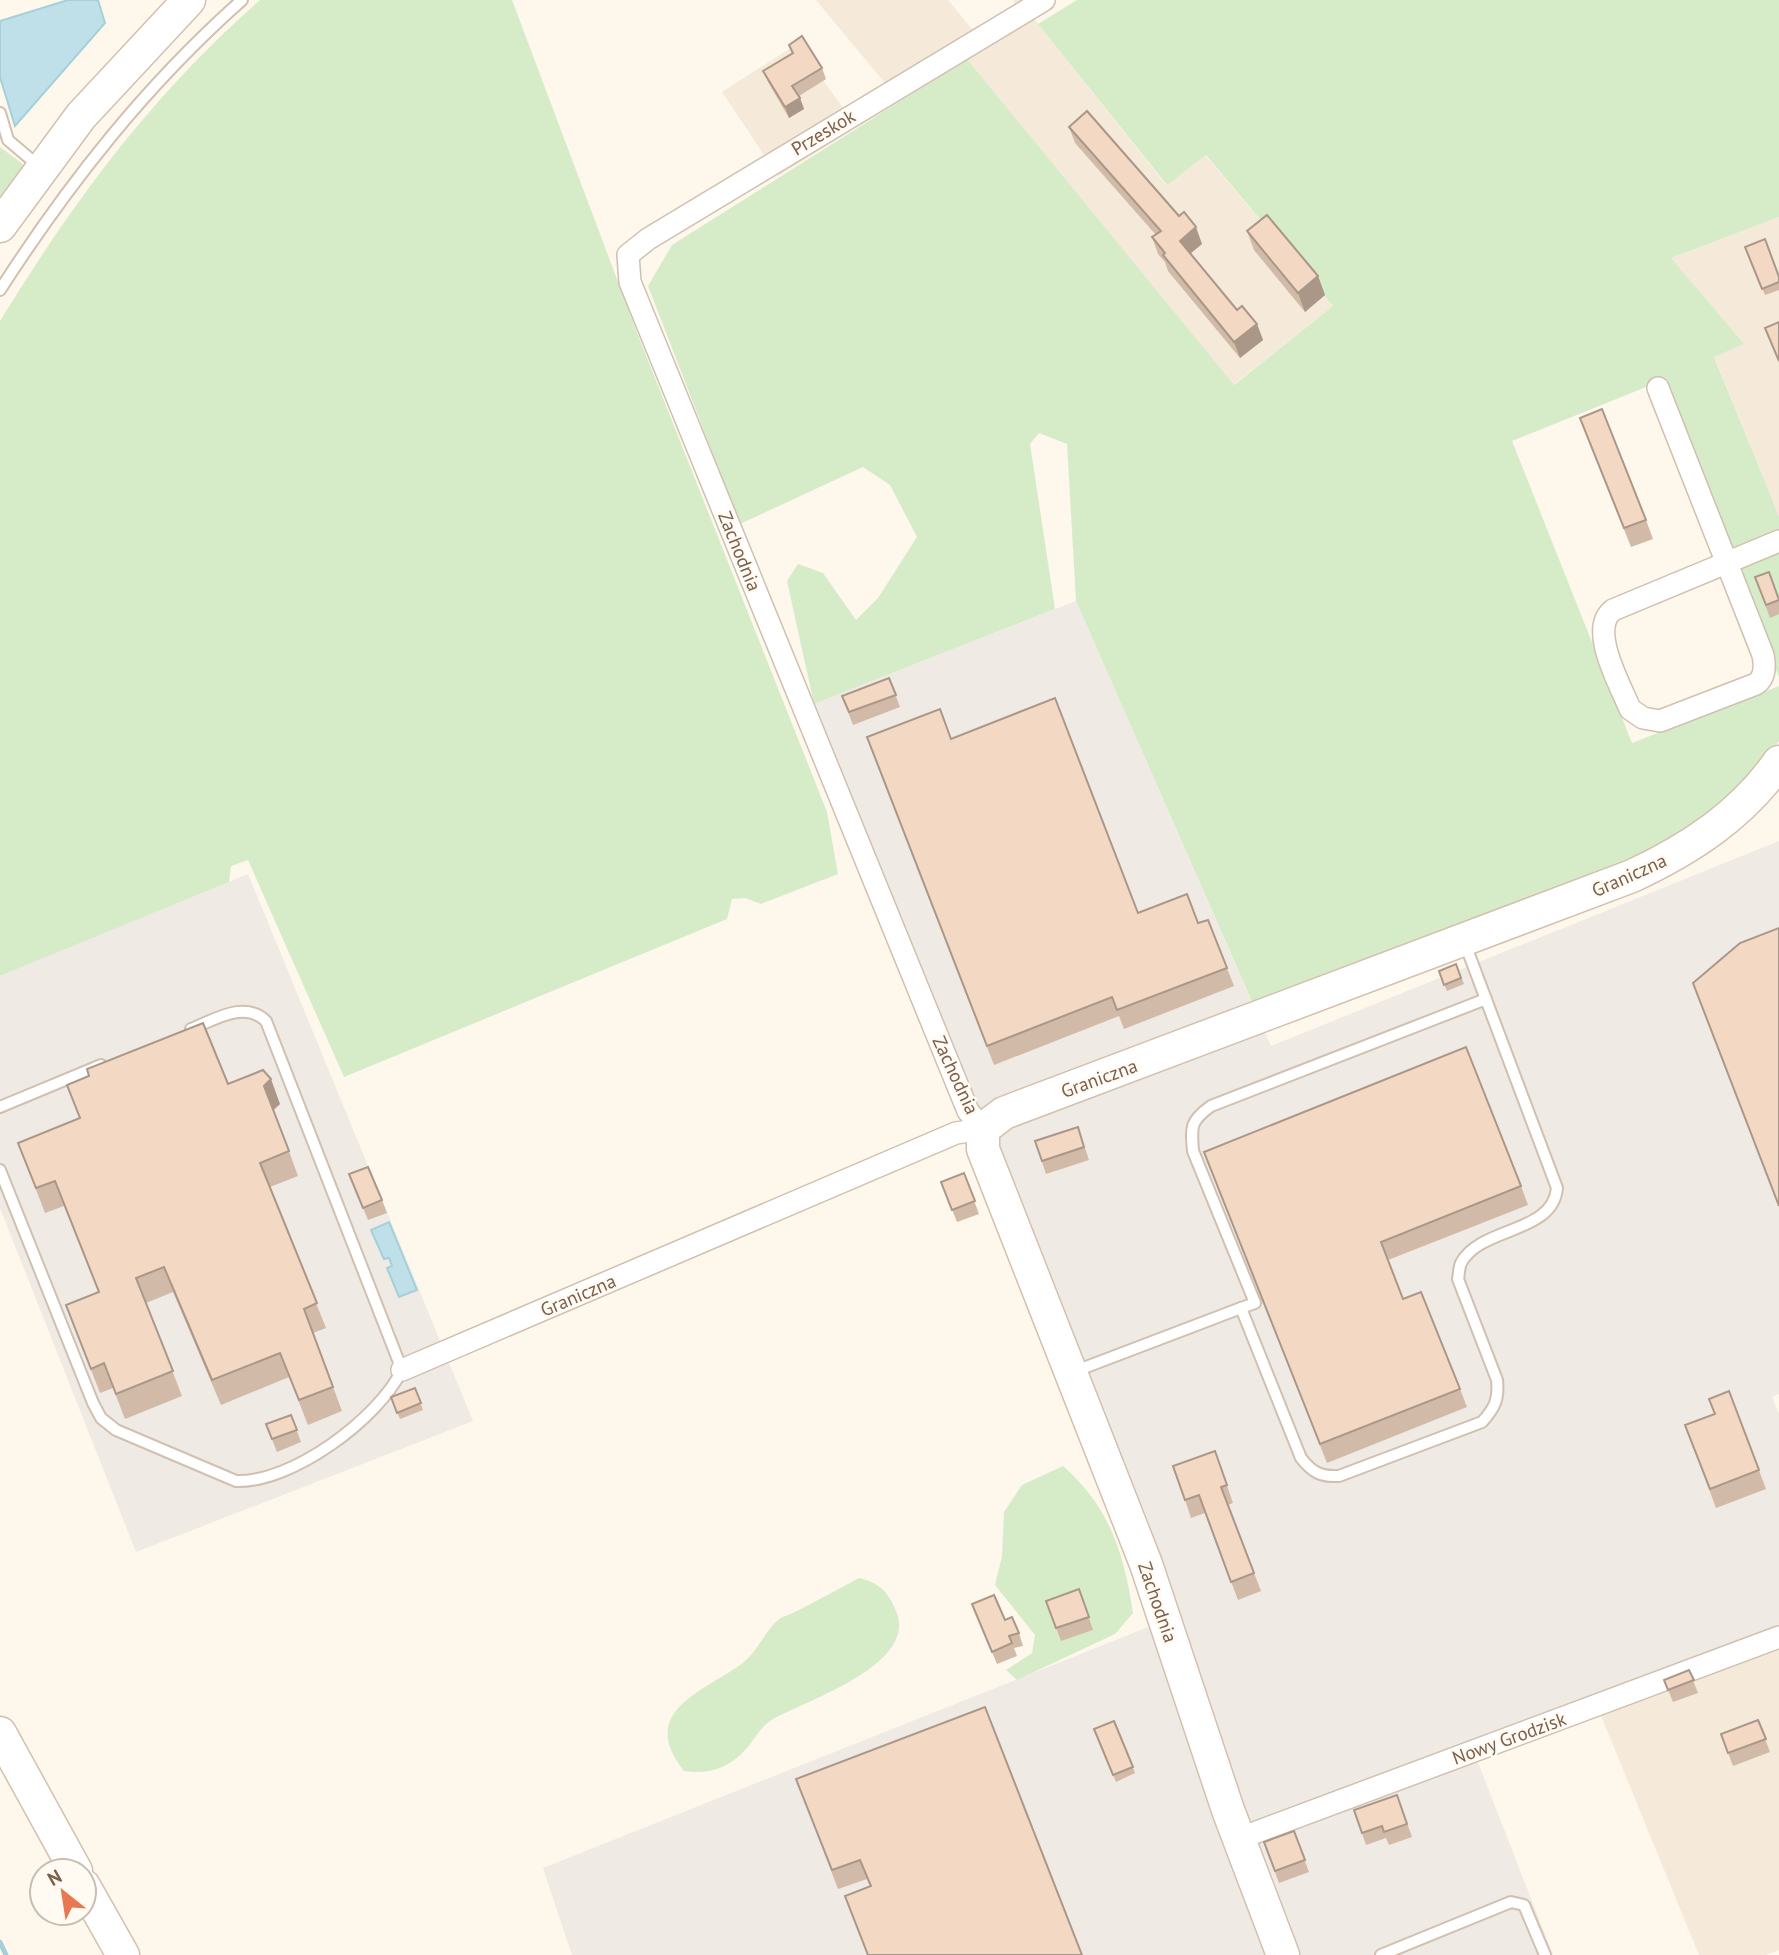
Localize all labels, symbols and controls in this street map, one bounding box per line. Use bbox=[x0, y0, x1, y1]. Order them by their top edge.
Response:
street label: Przeskok bbox=[787, 104, 859, 160]
street label: Zachodnia bbox=[713, 508, 767, 594]
street label: Graniczna bbox=[1588, 848, 1670, 902]
street label: Zachodnia bbox=[927, 1032, 985, 1118]
street label: Graniczna bbox=[1058, 1053, 1140, 1103]
street label: Graniczna bbox=[537, 1268, 619, 1322]
street label: Zachodnia bbox=[1133, 1559, 1183, 1645]
street label: Nowy Grodzisk bbox=[1449, 1706, 1569, 1770]
north arrow bbox=[28, 1857, 98, 1927]
text: N bbox=[43, 1864, 66, 1891]

